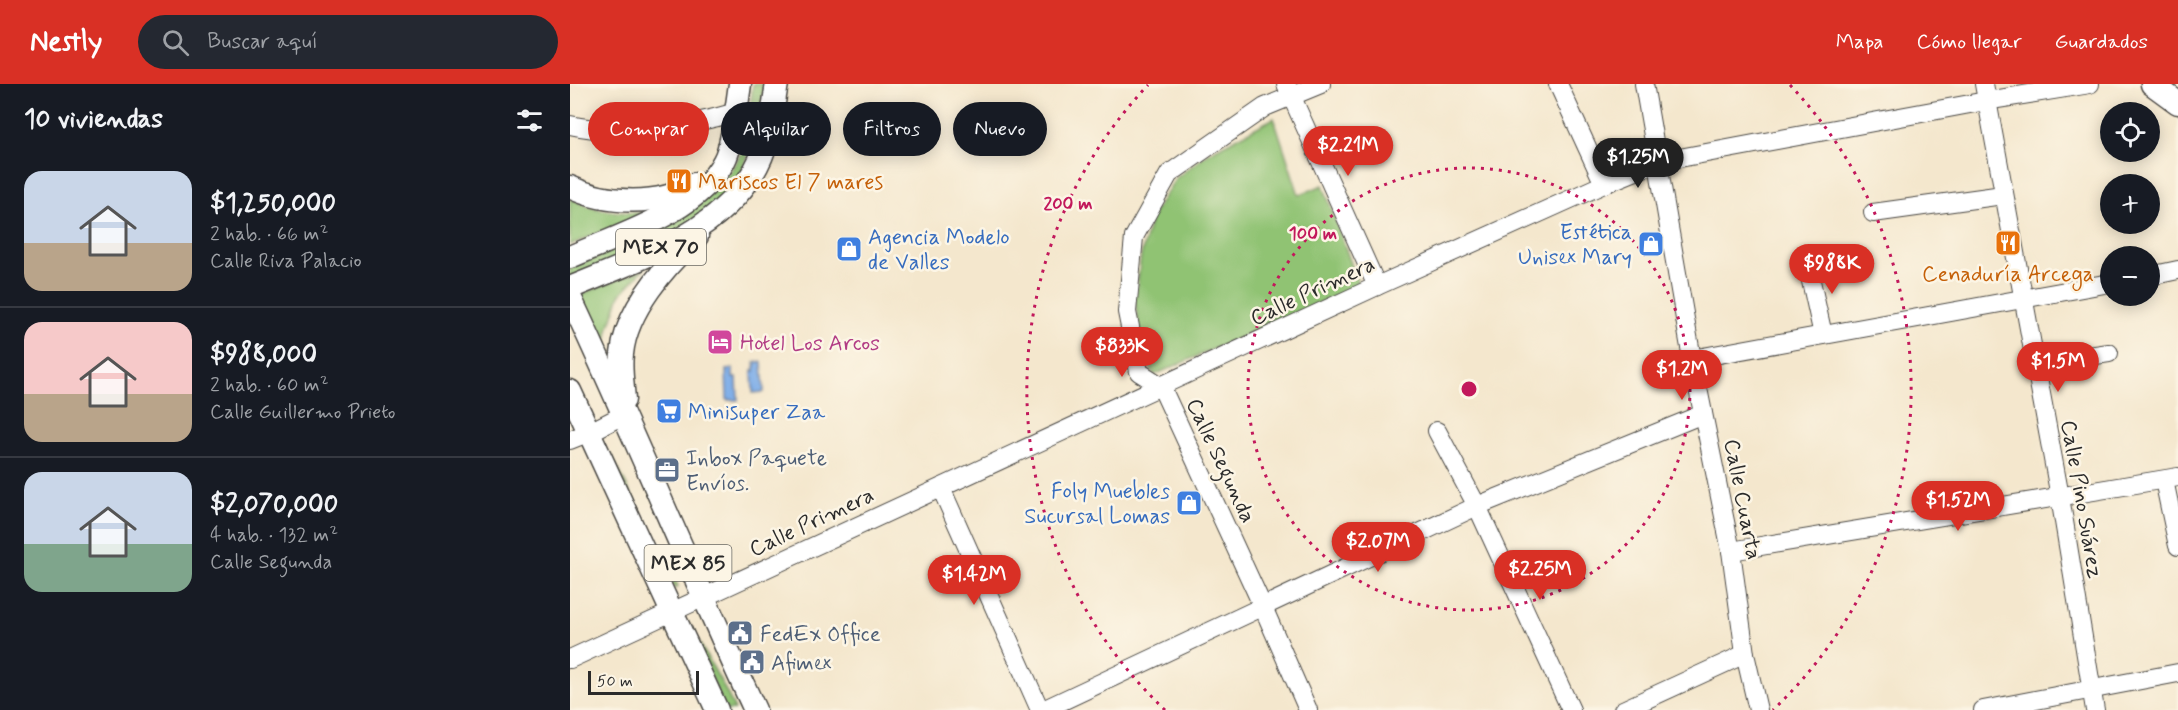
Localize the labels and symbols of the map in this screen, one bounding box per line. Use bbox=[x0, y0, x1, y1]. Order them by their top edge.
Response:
pin: $2.21M bbox=[1299, 126, 1397, 177]
pin: $1.25M bbox=[1589, 138, 1687, 189]
restaurant icon: Mariscos El 7 mares bbox=[664, 166, 694, 196]
place label: Mariscos El 7 mares bbox=[698, 169, 883, 197]
text: 200 m bbox=[1043, 192, 1093, 216]
place label: Estética Unisex Mary bbox=[1518, 219, 1632, 272]
text: 100 m bbox=[1289, 222, 1337, 246]
place label: Agencia Modelo de Valles bbox=[868, 224, 1010, 277]
restaurant icon: Cenaduría Arcega bbox=[1993, 228, 2023, 258]
road number: MEX 70 bbox=[616, 229, 706, 265]
shop icon: Estética Unisex Mary bbox=[1636, 229, 1666, 259]
shop icon: Agencia Modelo de Valles bbox=[834, 234, 864, 264]
pin: $988K bbox=[1790, 244, 1874, 295]
street label: Calle Primera bbox=[1246, 251, 1380, 333]
place label: Cenaduría Arcega bbox=[1922, 261, 2094, 292]
hotel icon: Hotel Los Arcos bbox=[705, 327, 735, 357]
pin: $833K bbox=[1080, 327, 1164, 378]
place label: Hotel Los Arcos bbox=[740, 330, 880, 358]
pin: $1.5M bbox=[2016, 342, 2100, 393]
pin: $1.2M bbox=[1640, 350, 1724, 401]
centre of rings bbox=[1459, 379, 1479, 399]
street label: Calle Segunda bbox=[1176, 394, 1261, 529]
supermarket icon: Minisuper Zaa bbox=[654, 396, 684, 426]
place label: Minisuper Zaa bbox=[688, 399, 826, 427]
street label: Calle Pino Suárez bbox=[2053, 418, 2109, 581]
street label: Calle Cuarta bbox=[1717, 437, 1767, 562]
place label: Inbox Paquete Envíos. bbox=[686, 445, 827, 498]
office icon: Inbox Paquete Envíos. bbox=[652, 455, 682, 485]
place label: Foly Muebles Sucursal Lomas bbox=[1024, 478, 1170, 531]
pin: $1.52M bbox=[1909, 481, 2007, 532]
street label: Calle Primera bbox=[745, 482, 879, 564]
shop icon: Foly Muebles Sucursal Lomas bbox=[1174, 488, 1204, 518]
pin: $2.07M bbox=[1329, 522, 1427, 573]
road number: MEX 85 bbox=[644, 545, 732, 581]
pin: $2.25M bbox=[1491, 550, 1589, 601]
pin: $1.42M bbox=[925, 555, 1023, 606]
public building icon: FedEx Office bbox=[725, 618, 755, 648]
place label: FedEx Office bbox=[760, 621, 881, 649]
public building icon: Afimex bbox=[737, 647, 767, 677]
place label: Afimex bbox=[771, 650, 832, 678]
scale bar bbox=[588, 668, 699, 696]

